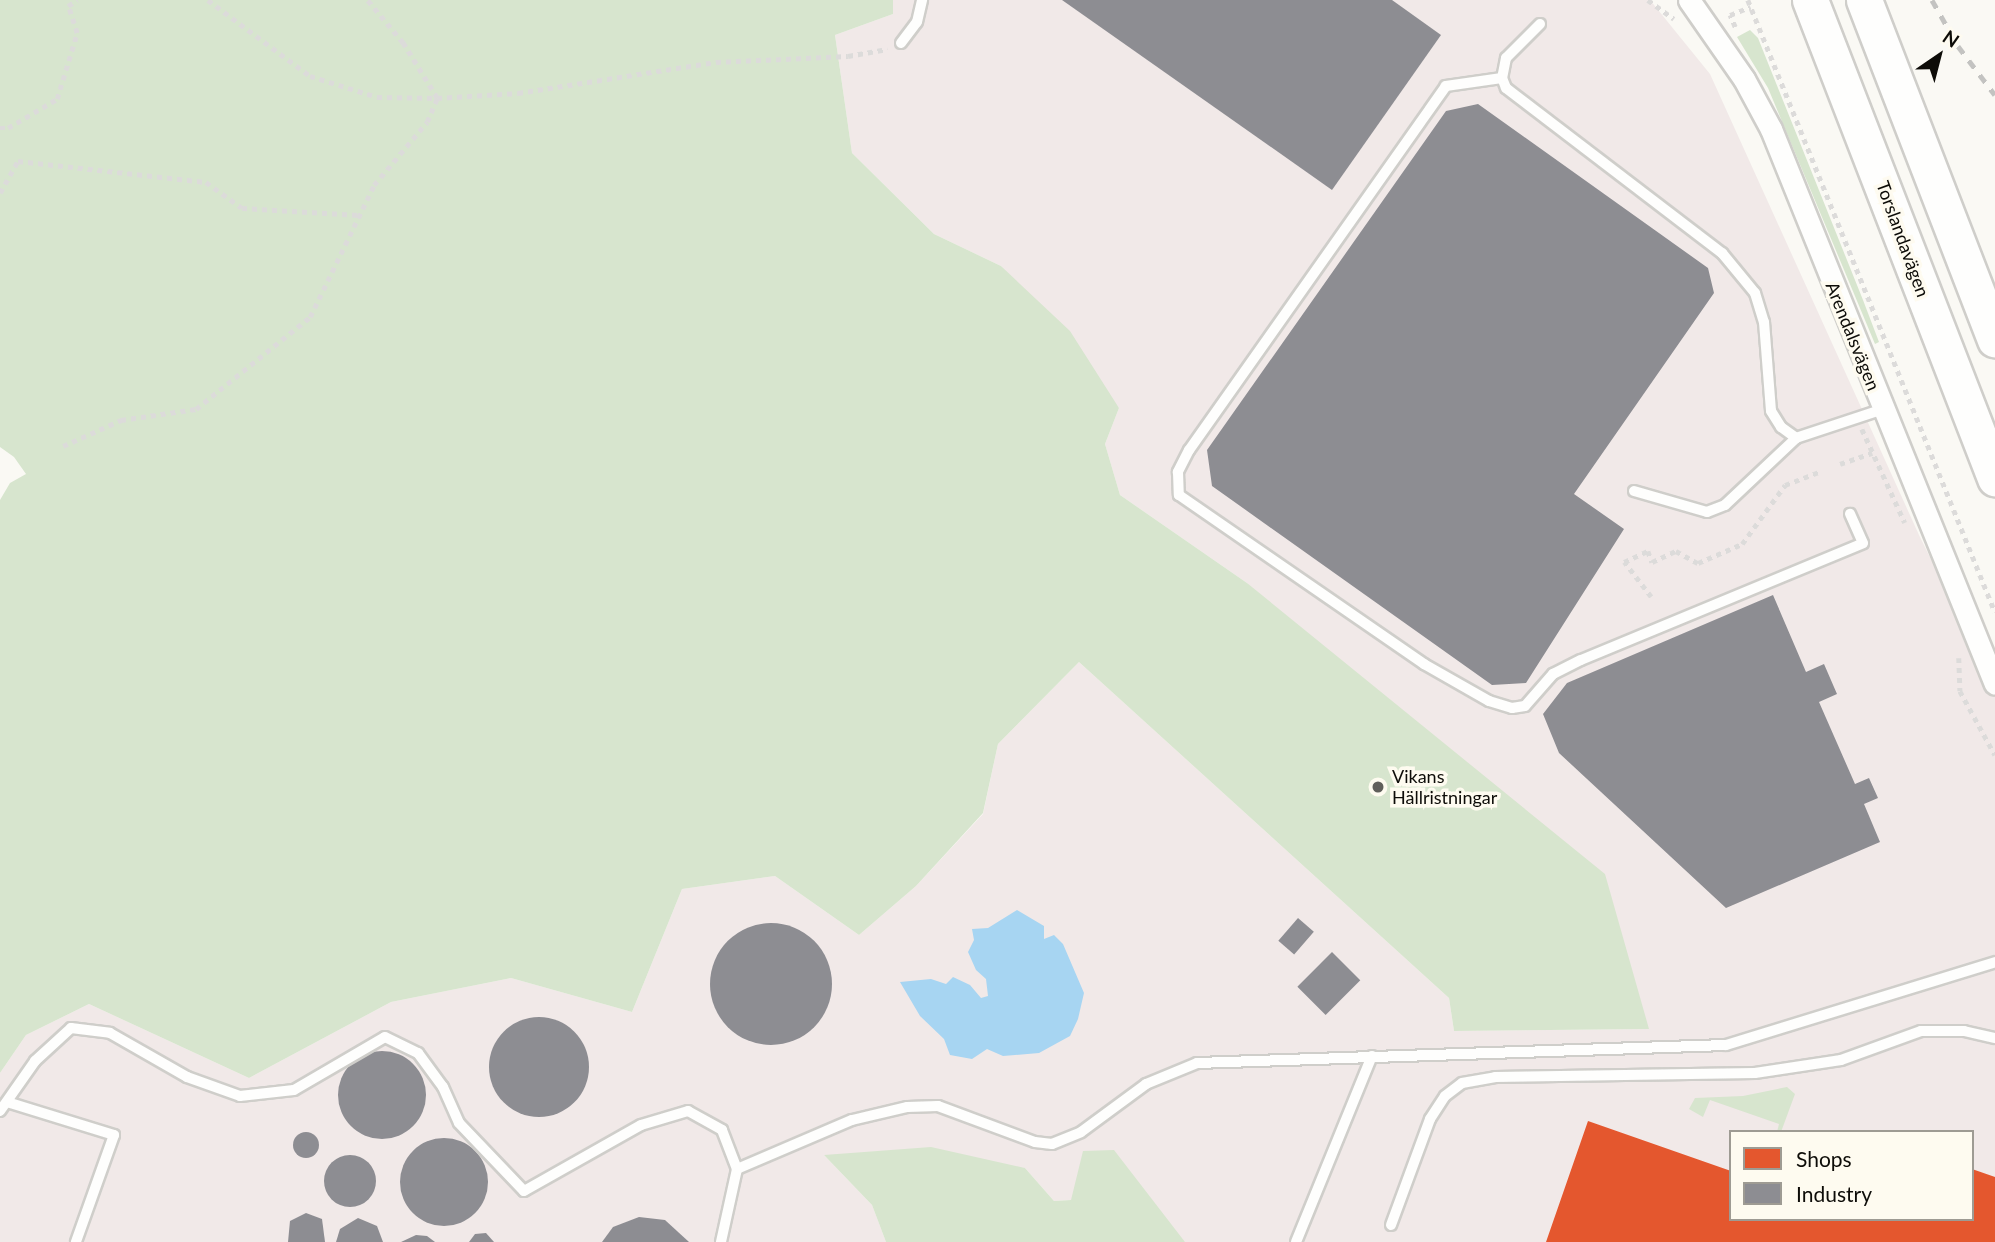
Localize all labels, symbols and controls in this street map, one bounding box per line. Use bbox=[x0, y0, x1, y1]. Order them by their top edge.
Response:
north arrow bbox=[1904, 21, 1974, 91]
text: N bbox=[1939, 25, 1964, 52]
street label: Torslandavägen bbox=[1872, 178, 1934, 300]
street label: Arendalsvägen bbox=[1821, 278, 1885, 394]
place label: Vikans Hällristningar bbox=[1392, 766, 1497, 808]
marker: Vikans Hällristningar bbox=[1370, 779, 1386, 795]
legend bbox=[1729, 1130, 1974, 1221]
text: Shops bbox=[1796, 1146, 1852, 1171]
text: Industry bbox=[1796, 1181, 1872, 1206]

